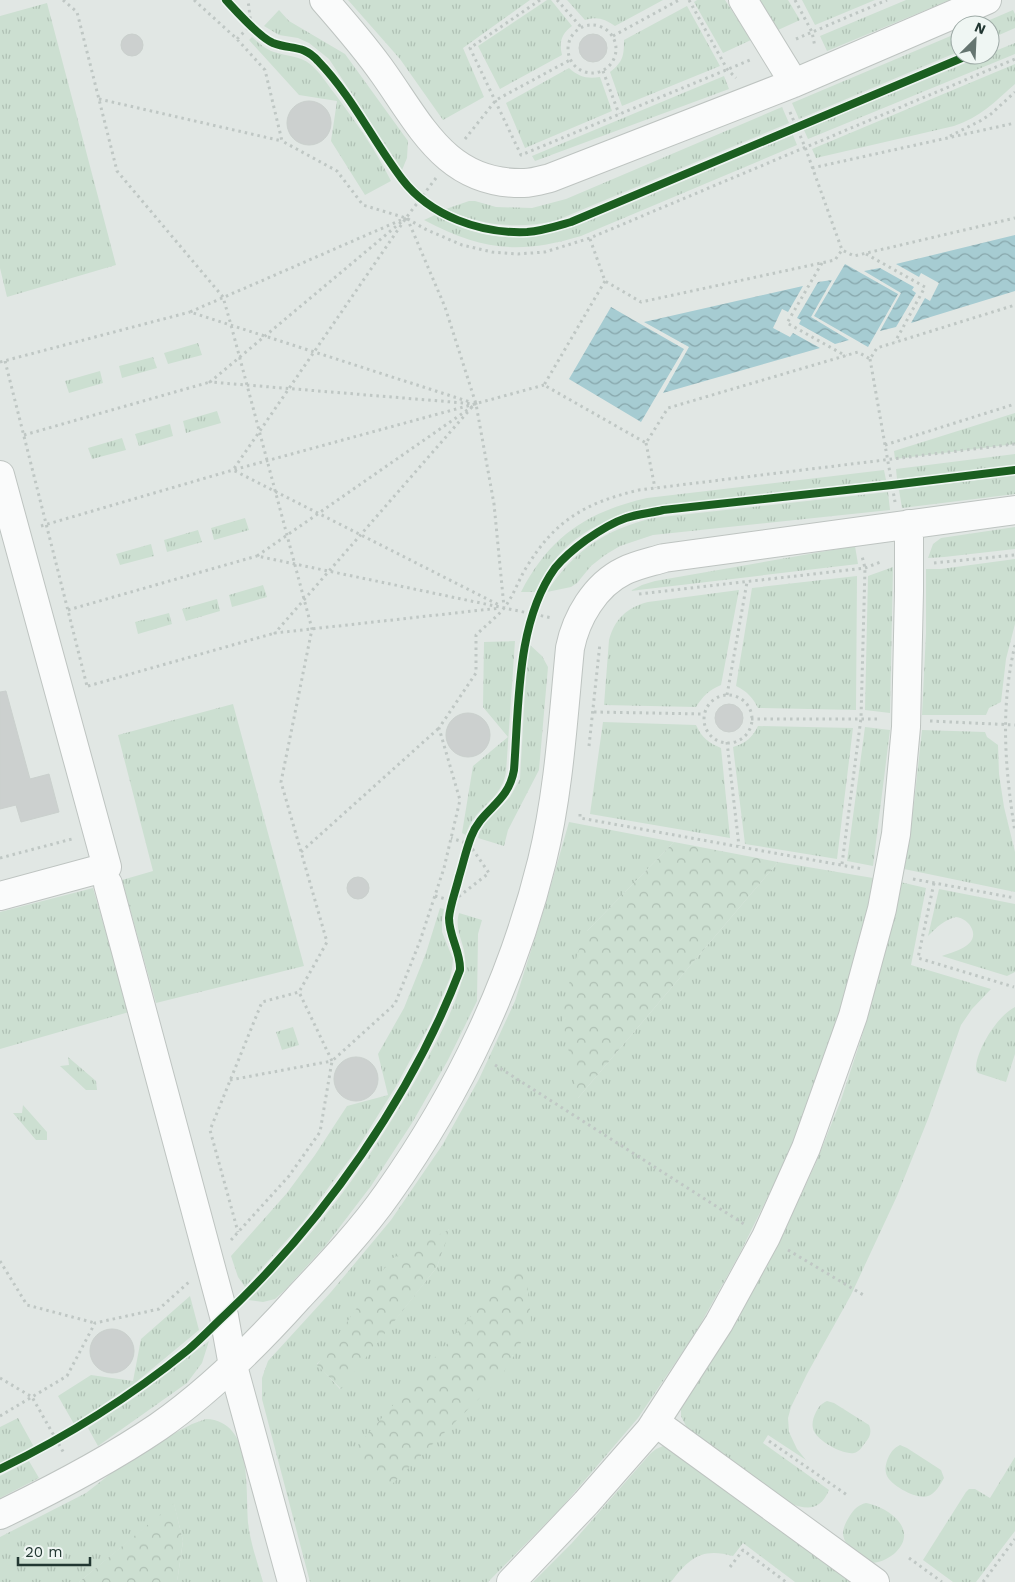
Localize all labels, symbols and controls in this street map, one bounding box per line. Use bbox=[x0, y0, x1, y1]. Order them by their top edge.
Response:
north arrow bbox=[950, 15, 1000, 65]
text: N bbox=[972, 19, 988, 38]
scale bar bbox=[18, 1534, 90, 1566]
text: 20 m bbox=[25, 1543, 63, 1561]

